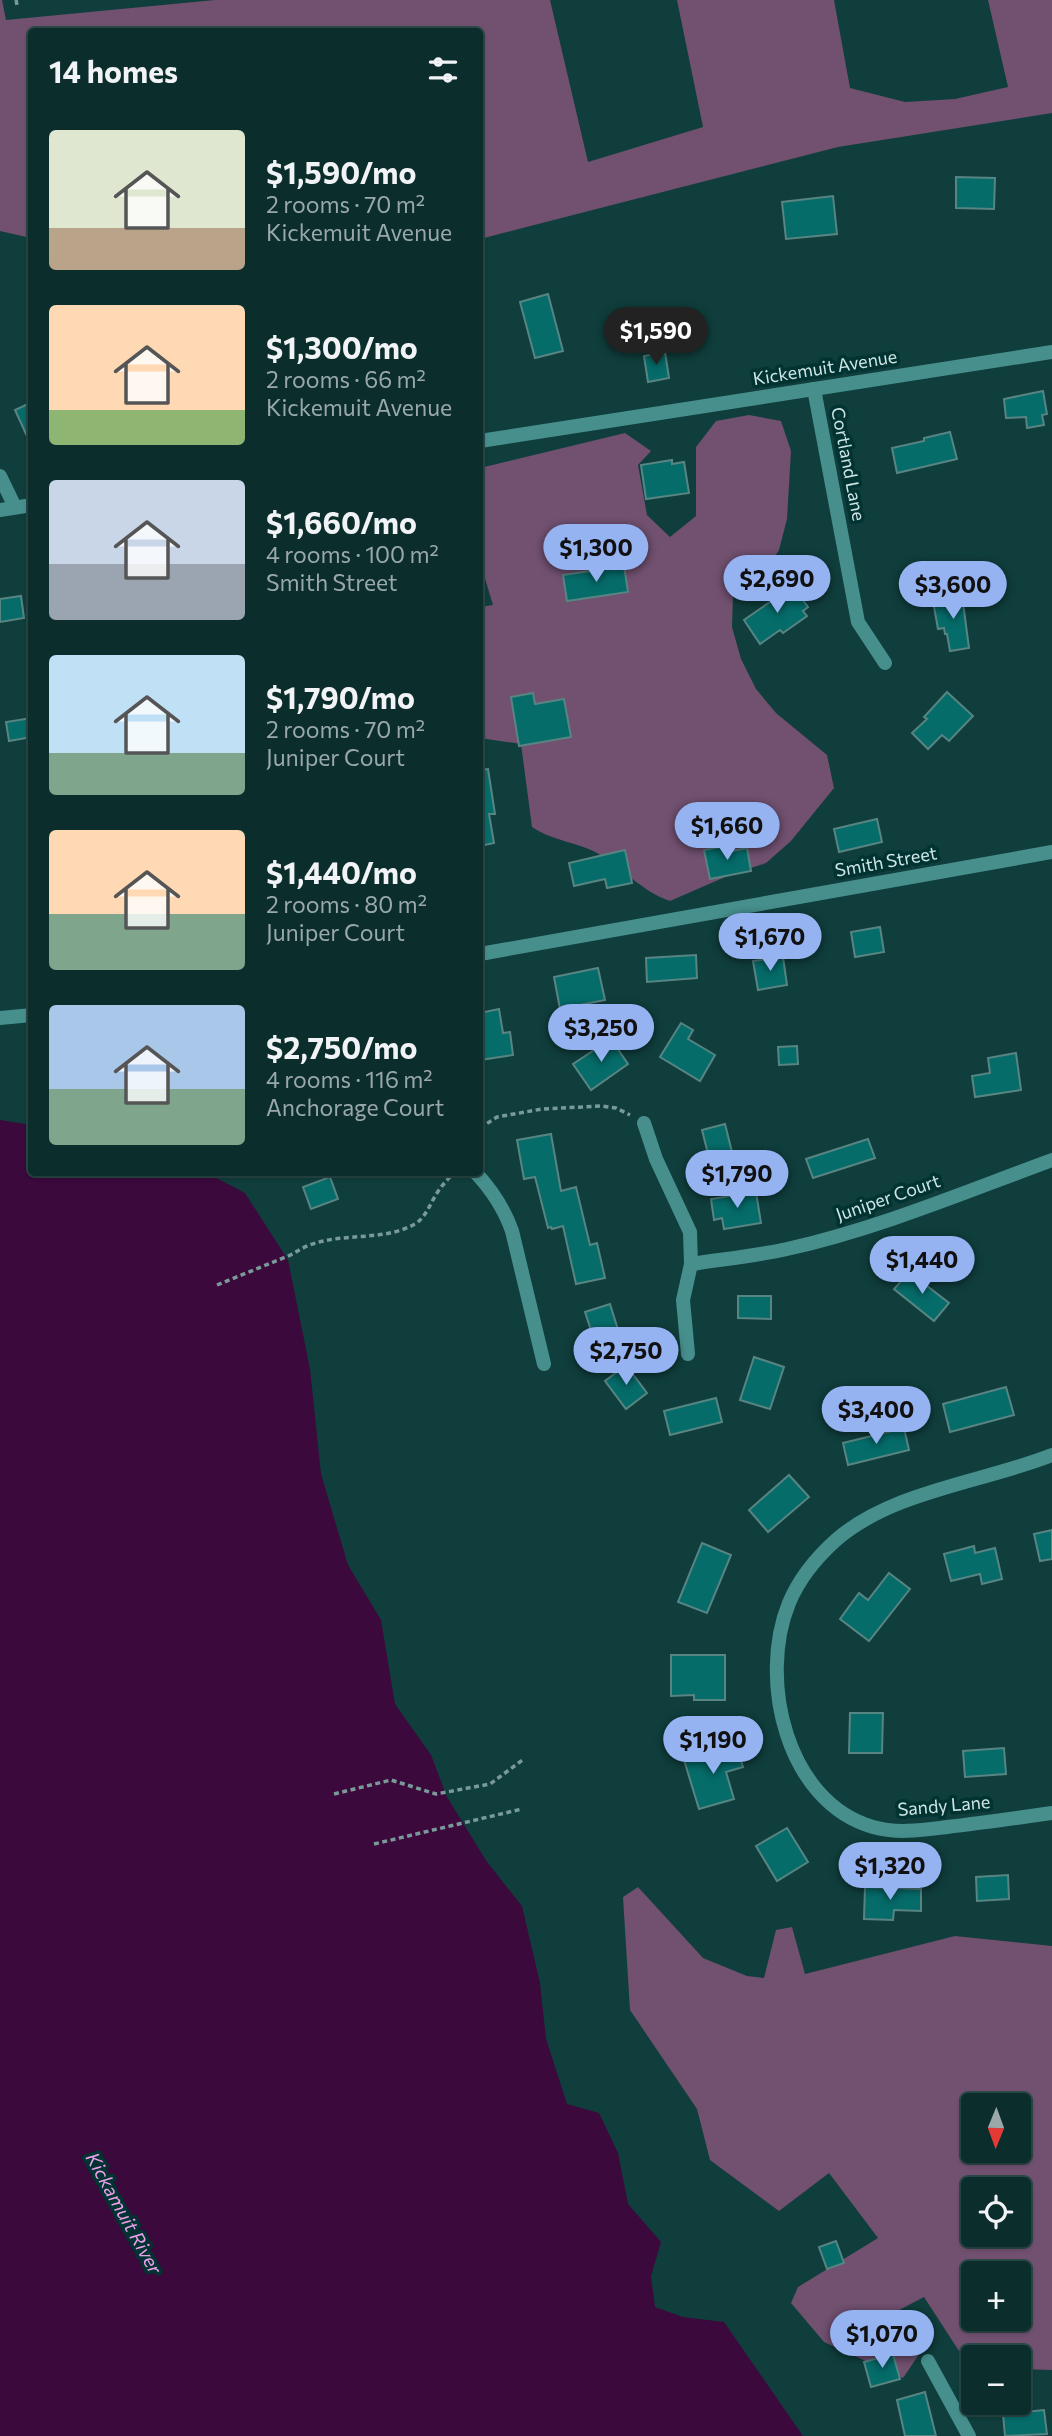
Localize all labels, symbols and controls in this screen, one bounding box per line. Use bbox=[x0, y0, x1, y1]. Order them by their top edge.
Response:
icon: filters bbox=[424, 51, 462, 89]
text: 14 homes bbox=[49, 52, 178, 89]
text: $1,590/mo bbox=[266, 153, 416, 190]
icon: home bbox=[105, 158, 189, 242]
text: 2 rooms · 70 m² bbox=[266, 190, 425, 218]
text: Kickemuit Avenue bbox=[266, 218, 452, 246]
pin: $1,590 bbox=[599, 308, 713, 367]
text: $1,590 bbox=[620, 316, 692, 344]
text: $1,300/mo bbox=[266, 328, 418, 365]
icon: home bbox=[105, 333, 189, 417]
street label: Kickemuit Avenue bbox=[751, 345, 899, 389]
text: 2 rooms · 66 m² bbox=[266, 365, 426, 393]
text: Kickemuit Avenue bbox=[266, 393, 452, 421]
street label: Cortland Lane bbox=[827, 405, 871, 523]
text: $1,660/mo bbox=[266, 503, 417, 540]
icon: home bbox=[105, 508, 189, 592]
pin: $1,300 bbox=[539, 524, 653, 584]
text: $1,300 bbox=[559, 533, 633, 561]
text: 4 rooms · 100 m² bbox=[266, 540, 439, 568]
pin: $2,690 bbox=[720, 556, 834, 615]
pin: $3,600 bbox=[896, 562, 1010, 621]
text: $2,690 bbox=[739, 564, 815, 592]
text: Smith Street bbox=[266, 568, 398, 596]
text: $3,600 bbox=[915, 570, 991, 598]
text: $1,790/mo bbox=[266, 678, 415, 715]
icon: home bbox=[105, 683, 189, 767]
text: 2 rooms · 70 m² bbox=[266, 715, 425, 743]
text: Juniper Court bbox=[266, 743, 405, 771]
pin: $1,660 bbox=[670, 802, 784, 862]
text: $1,660 bbox=[691, 811, 763, 839]
street label: Smith Street bbox=[833, 841, 938, 881]
text: $1,440/mo bbox=[266, 853, 417, 890]
icon: home bbox=[105, 858, 189, 942]
text: 2 rooms · 80 m² bbox=[266, 890, 427, 918]
pin: $1,670 bbox=[713, 914, 827, 973]
text: Juniper Court bbox=[266, 918, 405, 946]
text: $1,670 bbox=[735, 922, 805, 950]
pin: $3,250 bbox=[544, 1004, 658, 1064]
text: $3,250 bbox=[564, 1013, 638, 1041]
text: $2,750/mo bbox=[266, 1028, 417, 1065]
icon: home bbox=[105, 1033, 189, 1117]
text: 4 rooms · 116 m² bbox=[266, 1065, 433, 1093]
text: Anchorage Court bbox=[266, 1093, 444, 1121]
pin: $1,790 bbox=[680, 1150, 794, 1210]
text: $1,790 bbox=[701, 1159, 773, 1187]
street label: Juniper Court bbox=[833, 1169, 943, 1225]
pin: $1,440 bbox=[865, 1236, 979, 1296]
text: $1,440 bbox=[886, 1245, 958, 1273]
pin: $2,750 bbox=[569, 1328, 683, 1387]
text: $2,750 bbox=[589, 1336, 663, 1364]
pin: $3,400 bbox=[819, 1386, 933, 1446]
text: $3,400 bbox=[838, 1395, 914, 1423]
pin: $1,190 bbox=[656, 1716, 770, 1776]
text: $1,190 bbox=[679, 1725, 747, 1753]
street label: Sandy Lane bbox=[897, 1790, 991, 1820]
pin: $1,320 bbox=[833, 1842, 947, 1902]
text: $1,320 bbox=[855, 1851, 925, 1879]
north arrow bbox=[961, 2093, 1031, 2163]
map controls bbox=[961, 2093, 1031, 2415]
water label: Kickamuit River bbox=[82, 2148, 168, 2279]
button: locate bbox=[961, 2177, 1031, 2247]
button: + bbox=[961, 2261, 1031, 2331]
pin: $1,070 bbox=[825, 2310, 939, 2370]
text: $1,070 bbox=[846, 2319, 918, 2347]
button: − bbox=[961, 2345, 1031, 2415]

